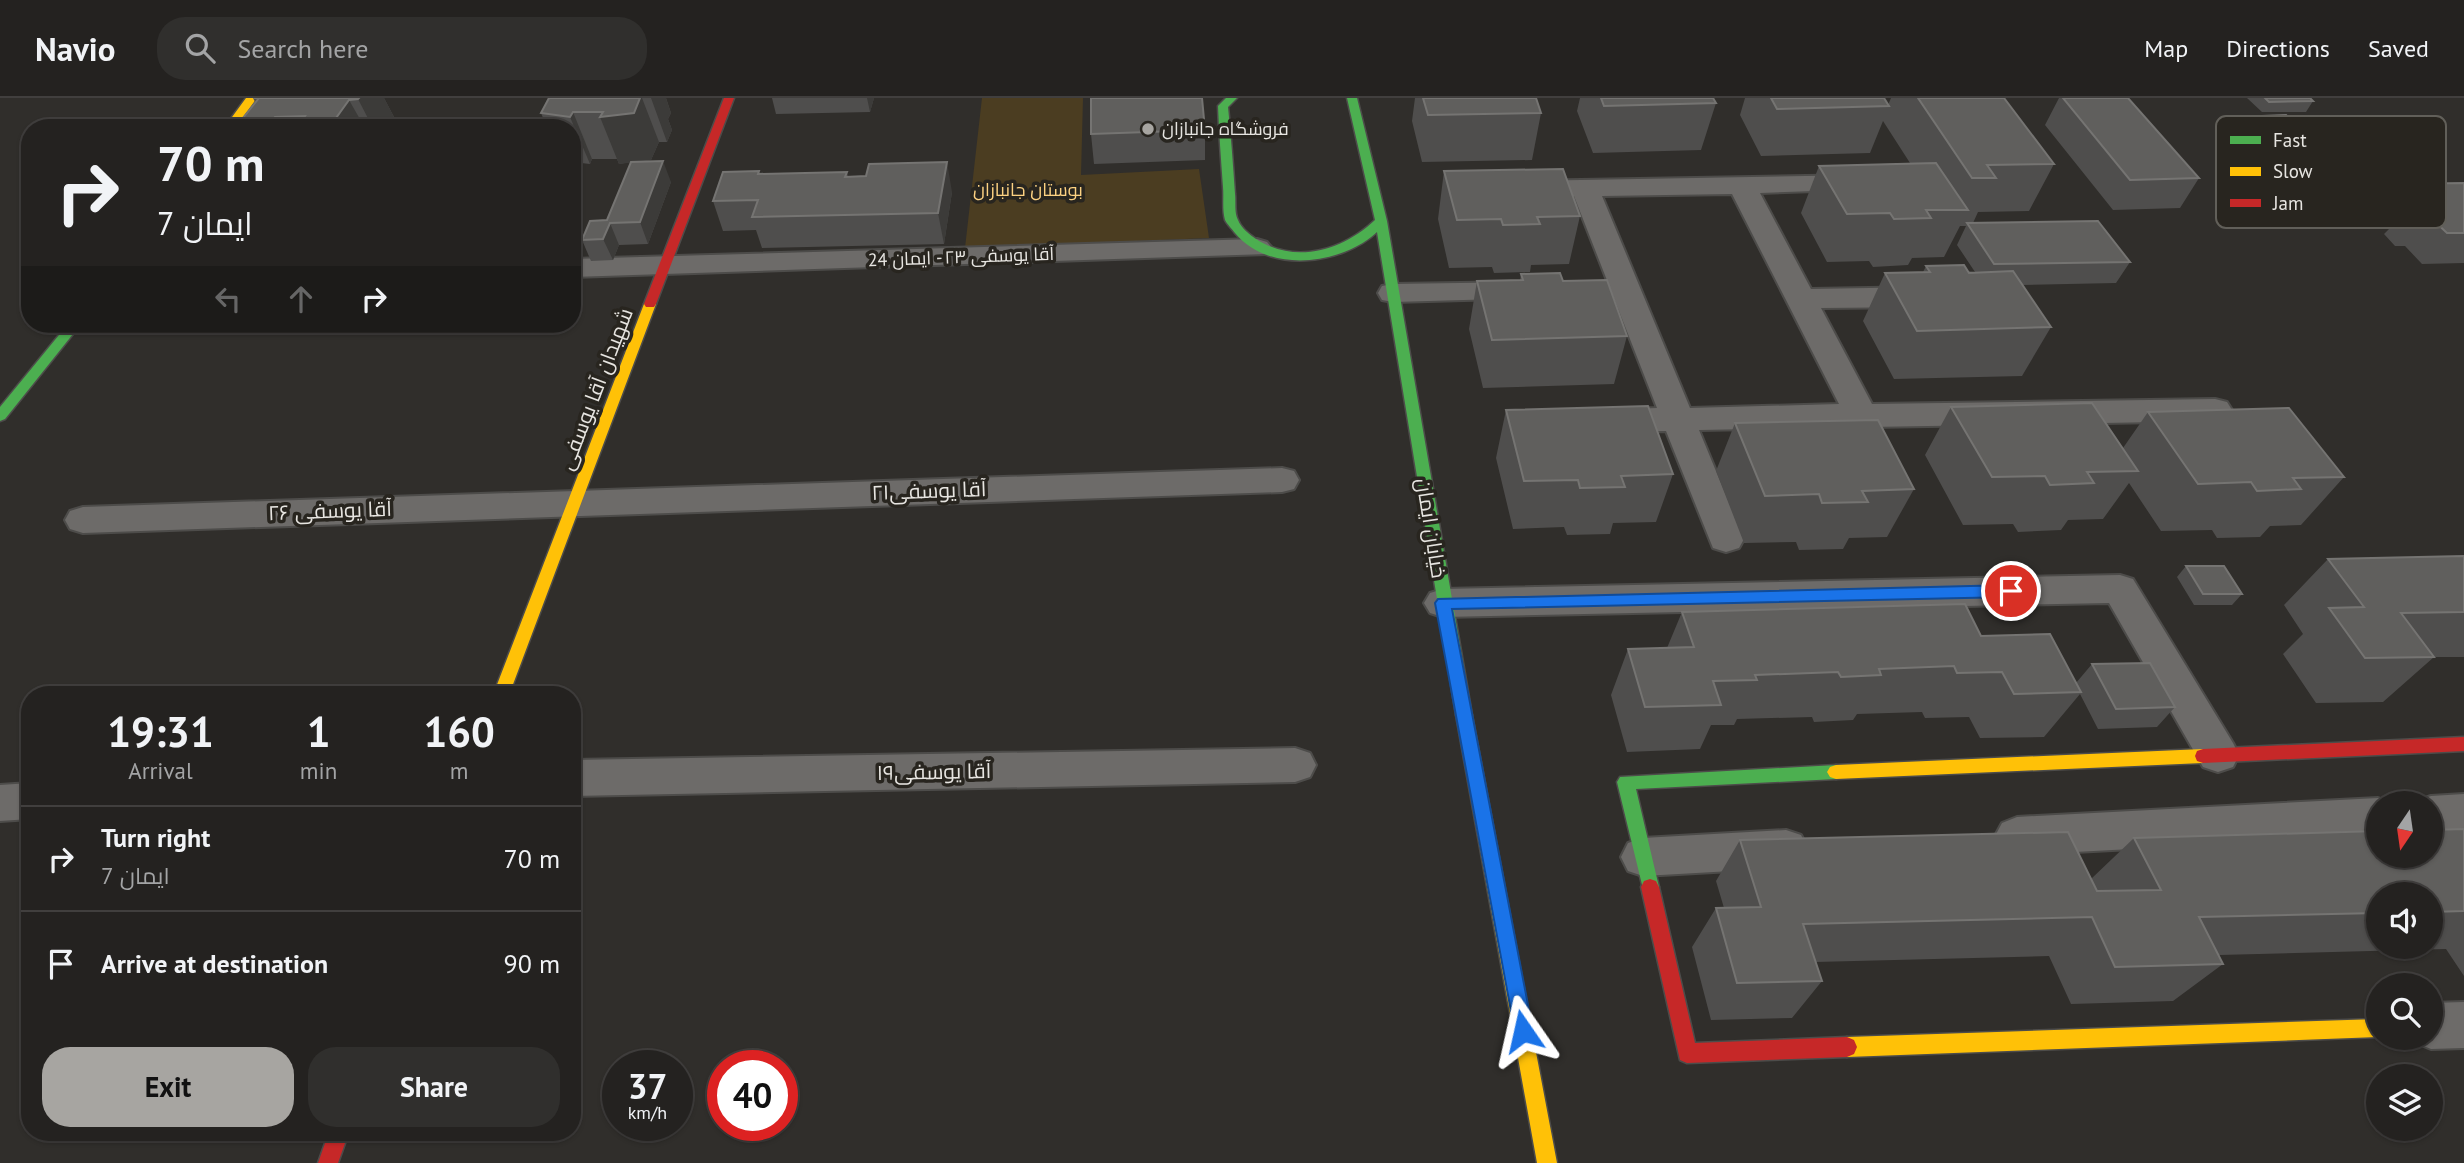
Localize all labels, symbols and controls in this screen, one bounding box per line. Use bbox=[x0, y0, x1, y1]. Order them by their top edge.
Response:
search box bbox=[157, 17, 647, 80]
text: Navio bbox=[35, 27, 115, 70]
icon: search bbox=[181, 29, 219, 67]
text: Search here bbox=[237, 32, 369, 65]
text: Map bbox=[2144, 33, 2188, 64]
text: Directions bbox=[2226, 33, 2330, 64]
text: Saved bbox=[2368, 33, 2429, 64]
legend bbox=[2216, 116, 2446, 228]
place label: فروشگاه جانبازان bbox=[1162, 117, 1289, 140]
marker: فروشگاه جانبازان bbox=[1140, 121, 1156, 137]
text: Fast bbox=[2273, 128, 2307, 152]
text: 70 m bbox=[157, 131, 264, 195]
icon: right bbox=[42, 147, 133, 238]
text: Slow bbox=[2273, 159, 2313, 183]
park label: بوستان جانبازان bbox=[973, 178, 1083, 201]
text: Jam bbox=[2272, 191, 2303, 215]
text: ایمان 7 bbox=[157, 202, 253, 244]
street label: آقا یوسفی ۲۳ - ایمان 24 bbox=[867, 242, 1055, 271]
icon: left bbox=[209, 280, 247, 318]
icon: ahead bbox=[282, 280, 320, 318]
icon: right bbox=[355, 280, 393, 318]
street label: شهیدان آقا یوسفی bbox=[552, 304, 639, 474]
street label: آقا یوسفی۲۱ bbox=[871, 475, 987, 506]
street label: خیابان ایمان bbox=[1410, 476, 1453, 580]
street label: آقا یوسفی ۲۶ bbox=[268, 495, 393, 526]
pin bbox=[1981, 561, 2041, 621]
icon: arrive bbox=[1992, 572, 2030, 610]
text: 19:31 bbox=[107, 704, 214, 759]
text: 1 bbox=[307, 704, 330, 759]
text: 160 bbox=[423, 704, 495, 759]
text: Arrival bbox=[128, 756, 193, 785]
text: min bbox=[300, 756, 337, 785]
text: m bbox=[450, 756, 468, 785]
street label: آقا یوسفی۱۹ bbox=[876, 757, 992, 786]
north arrow bbox=[2366, 791, 2443, 868]
map controls bbox=[2366, 791, 2443, 1141]
text: Turn right bbox=[101, 821, 210, 854]
icon: right bbox=[42, 840, 80, 878]
text: 70 m bbox=[504, 842, 560, 875]
text: ایمان 7 bbox=[101, 861, 170, 890]
button: sound bbox=[2366, 882, 2443, 959]
icon: arrive bbox=[42, 945, 80, 983]
text: Arrive at destination bbox=[101, 947, 328, 980]
text: 90 m bbox=[504, 947, 560, 980]
button: search bbox=[2366, 973, 2443, 1050]
position arrow bbox=[1486, 994, 1560, 1068]
button: Exit bbox=[42, 1047, 294, 1127]
button: Share bbox=[308, 1047, 560, 1127]
speed limit sign: 40 bbox=[707, 1050, 798, 1141]
text: 37 bbox=[628, 1063, 667, 1109]
button: layers bbox=[2366, 1064, 2443, 1141]
text: km/h bbox=[628, 1101, 667, 1124]

